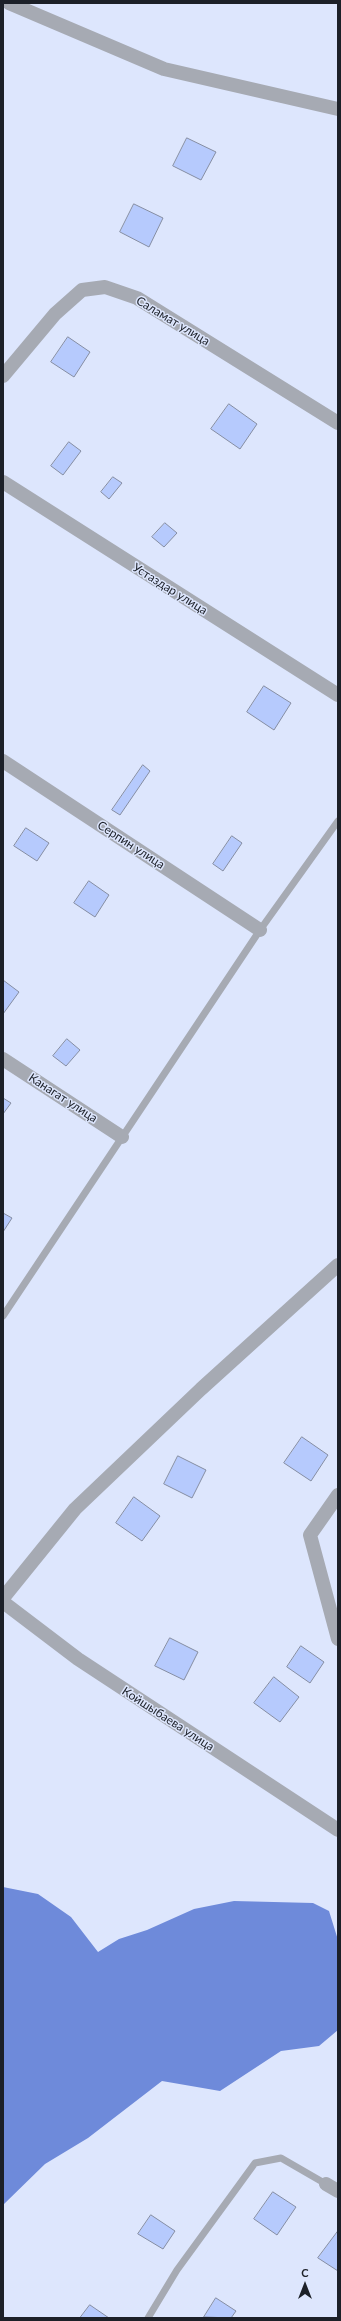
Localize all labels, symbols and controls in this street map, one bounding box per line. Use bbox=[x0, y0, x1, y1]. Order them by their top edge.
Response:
street label: Саламат улица bbox=[134, 293, 212, 349]
street label: Устаздар улица bbox=[130, 560, 210, 618]
street label: Серпин улица bbox=[95, 818, 167, 872]
street label: Канагат улица bbox=[26, 1070, 100, 1126]
street label: Койшыбаева улица bbox=[119, 1684, 217, 1754]
north arrow bbox=[285, 2265, 325, 2305]
text: С bbox=[301, 2266, 309, 2279]

